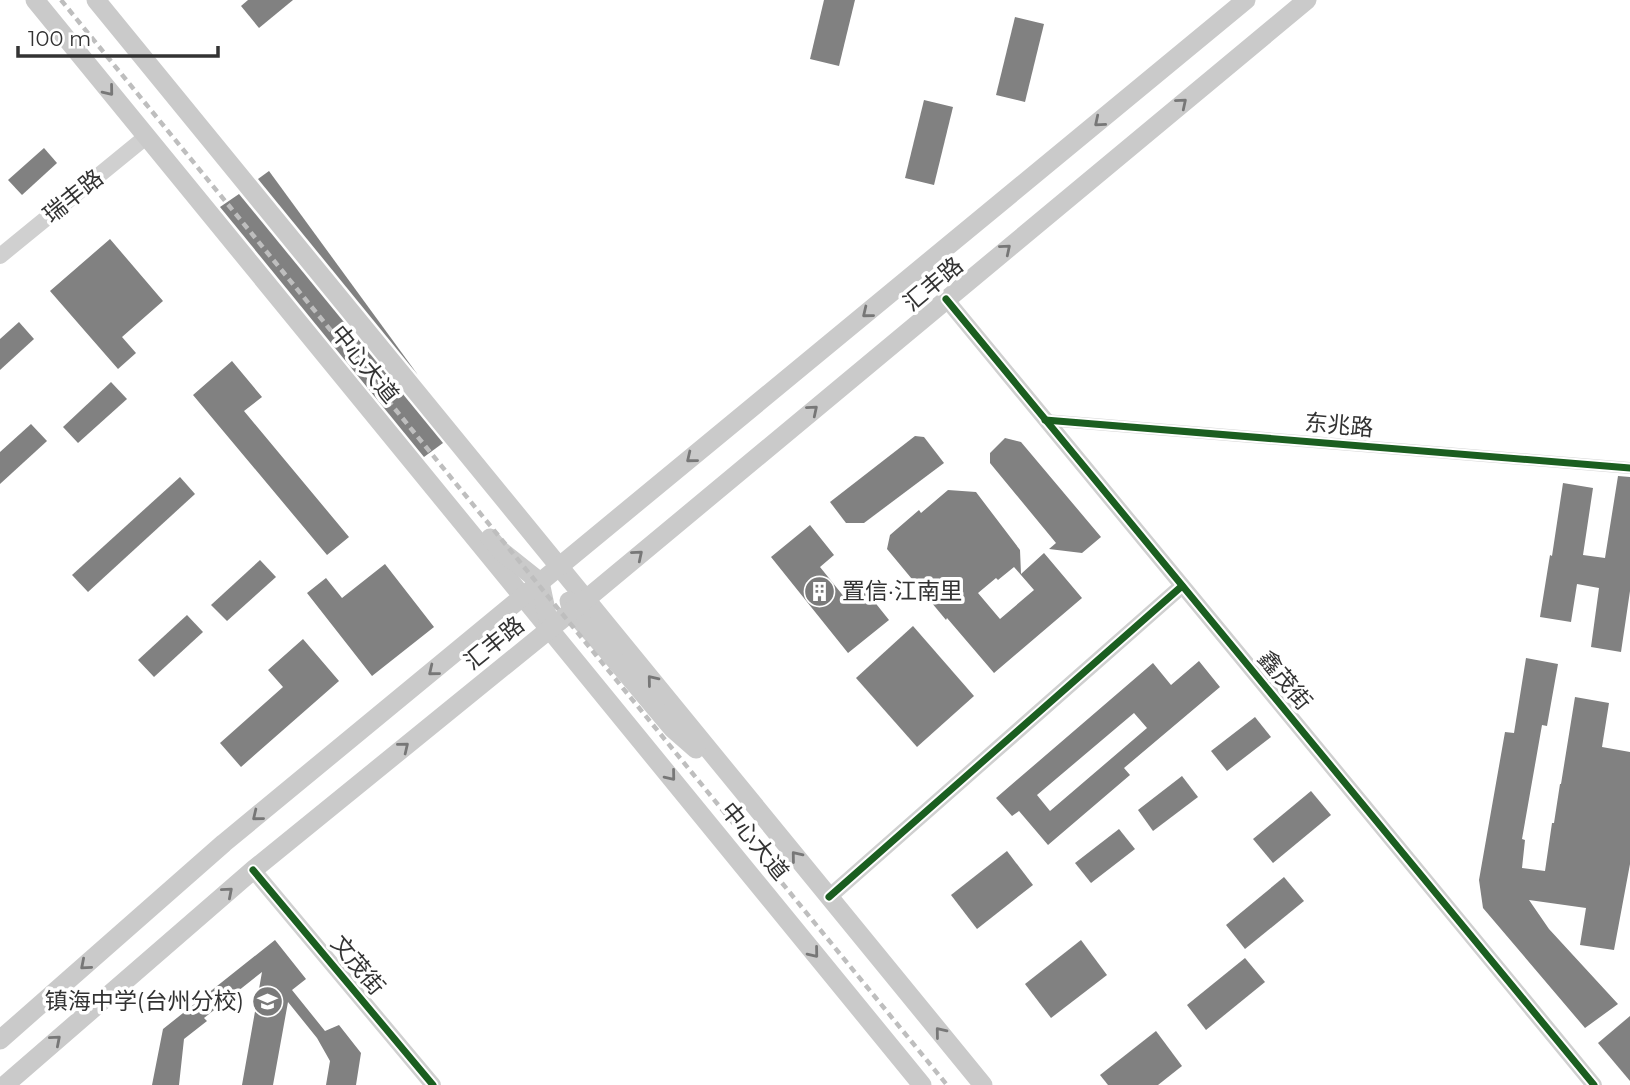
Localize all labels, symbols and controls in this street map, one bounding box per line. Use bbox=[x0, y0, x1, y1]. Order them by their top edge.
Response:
scale bar bbox=[18, 14, 217, 58]
text: 100 m bbox=[28, 26, 91, 51]
one-way arrow bbox=[101, 83, 114, 95]
one-way arrow bbox=[1174, 99, 1186, 112]
one-way arrow bbox=[1094, 113, 1106, 126]
street label: 瑞丰路 bbox=[37, 163, 109, 229]
one-way arrow bbox=[999, 244, 1011, 257]
street label: 汇丰路 bbox=[898, 251, 968, 317]
one-way arrow bbox=[862, 305, 875, 317]
street label: 中心大道 bbox=[325, 319, 405, 409]
one-way arrow bbox=[804, 406, 817, 418]
street label: 东兆路 bbox=[1303, 408, 1375, 442]
one-way arrow bbox=[686, 449, 698, 462]
one-way arrow bbox=[629, 551, 642, 563]
building icon: 置信·江南里 bbox=[802, 574, 836, 608]
place label: 置信·江南里 bbox=[842, 577, 963, 605]
street label: 汇丰路 bbox=[458, 610, 530, 676]
street label: 鑫茂街 bbox=[1252, 645, 1318, 715]
one-way arrow bbox=[428, 663, 441, 675]
one-way arrow bbox=[648, 676, 660, 689]
one-way arrow bbox=[397, 743, 409, 756]
one-way arrow bbox=[662, 769, 675, 781]
street label: 中心大道 bbox=[715, 796, 795, 886]
one-way arrow bbox=[253, 808, 266, 820]
one-way arrow bbox=[792, 852, 804, 865]
one-way arrow bbox=[220, 888, 233, 900]
street label: 文茂街 bbox=[325, 930, 391, 1000]
one-way arrow bbox=[806, 945, 819, 957]
one-way arrow bbox=[80, 957, 93, 969]
school or university icon: 镇海中学(台州分校) bbox=[250, 984, 284, 1018]
place label: 镇海中学(台州分校) bbox=[45, 987, 244, 1015]
one-way arrow bbox=[936, 1028, 948, 1041]
one-way arrow bbox=[48, 1036, 61, 1048]

